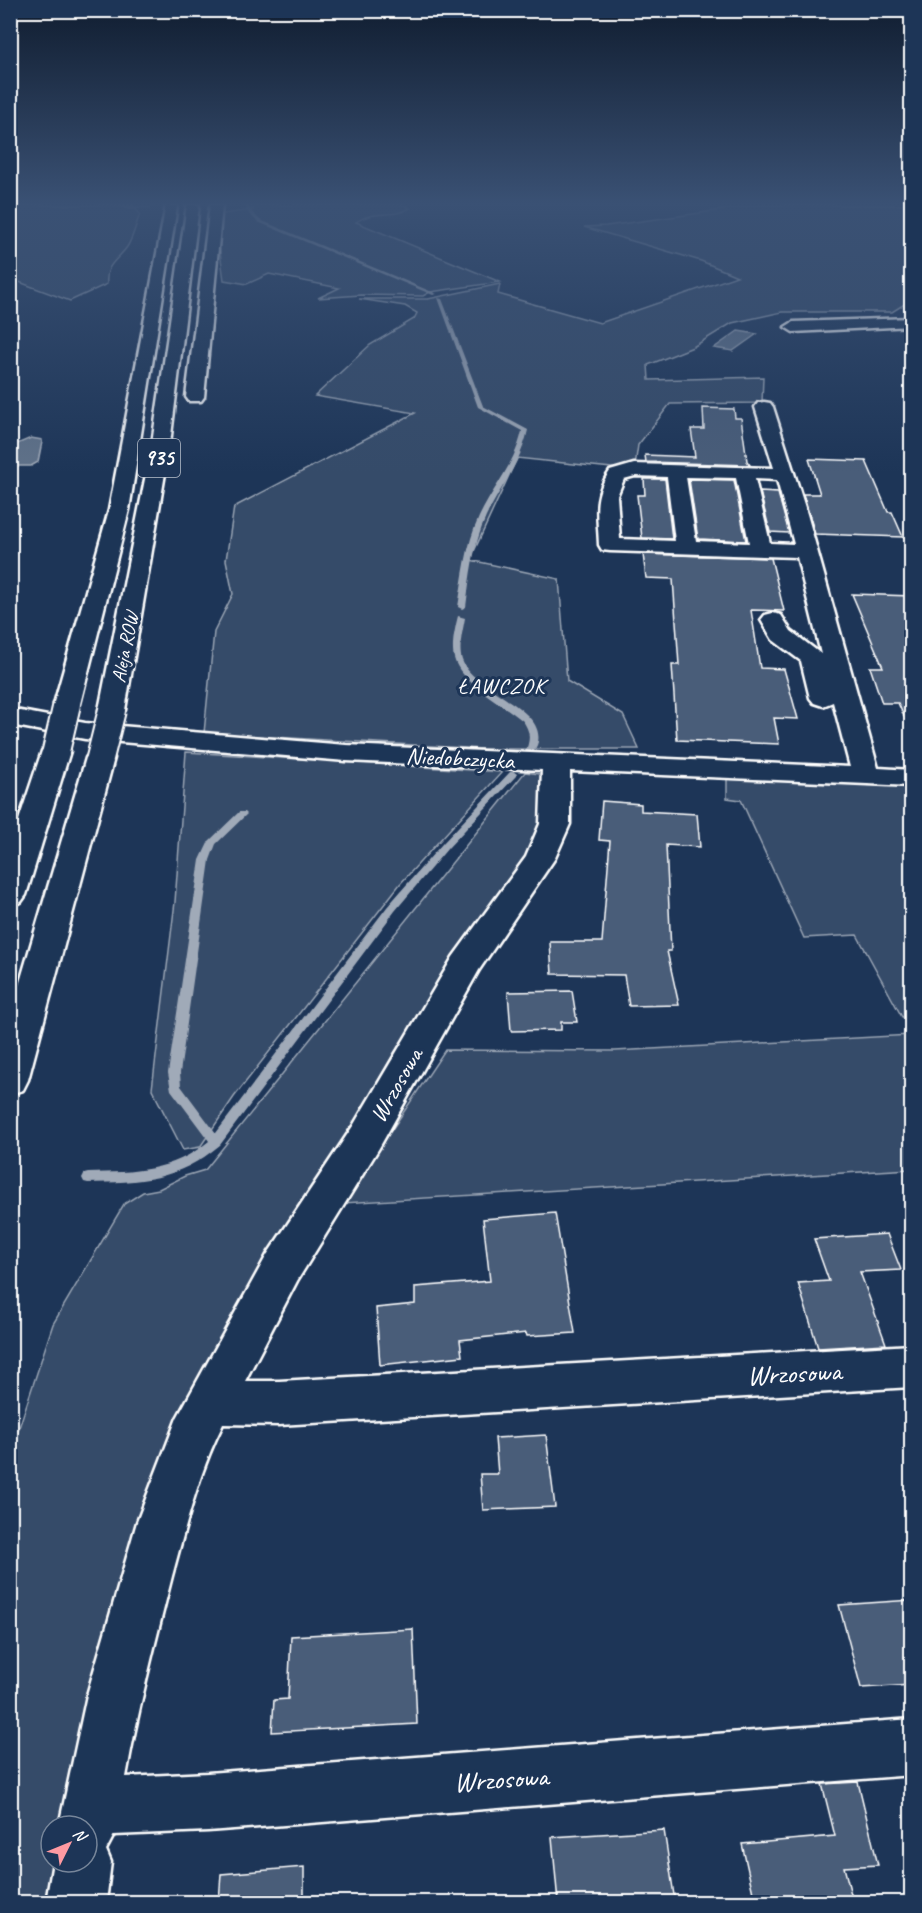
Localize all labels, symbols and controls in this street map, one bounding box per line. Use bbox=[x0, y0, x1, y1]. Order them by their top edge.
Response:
road number: 935 bbox=[138, 439, 180, 477]
street label: Aleja ROW bbox=[106, 607, 145, 685]
district label: ŁAWCZOK bbox=[458, 672, 549, 700]
street label: Niedobczycka bbox=[405, 740, 516, 776]
street label: Wrzosowa bbox=[363, 1041, 430, 1128]
street label: Wrzosowa bbox=[746, 1353, 845, 1393]
street label: Wrzosowa bbox=[453, 1758, 552, 1800]
north arrow bbox=[39, 1814, 99, 1874]
text: N bbox=[69, 1824, 92, 1847]

